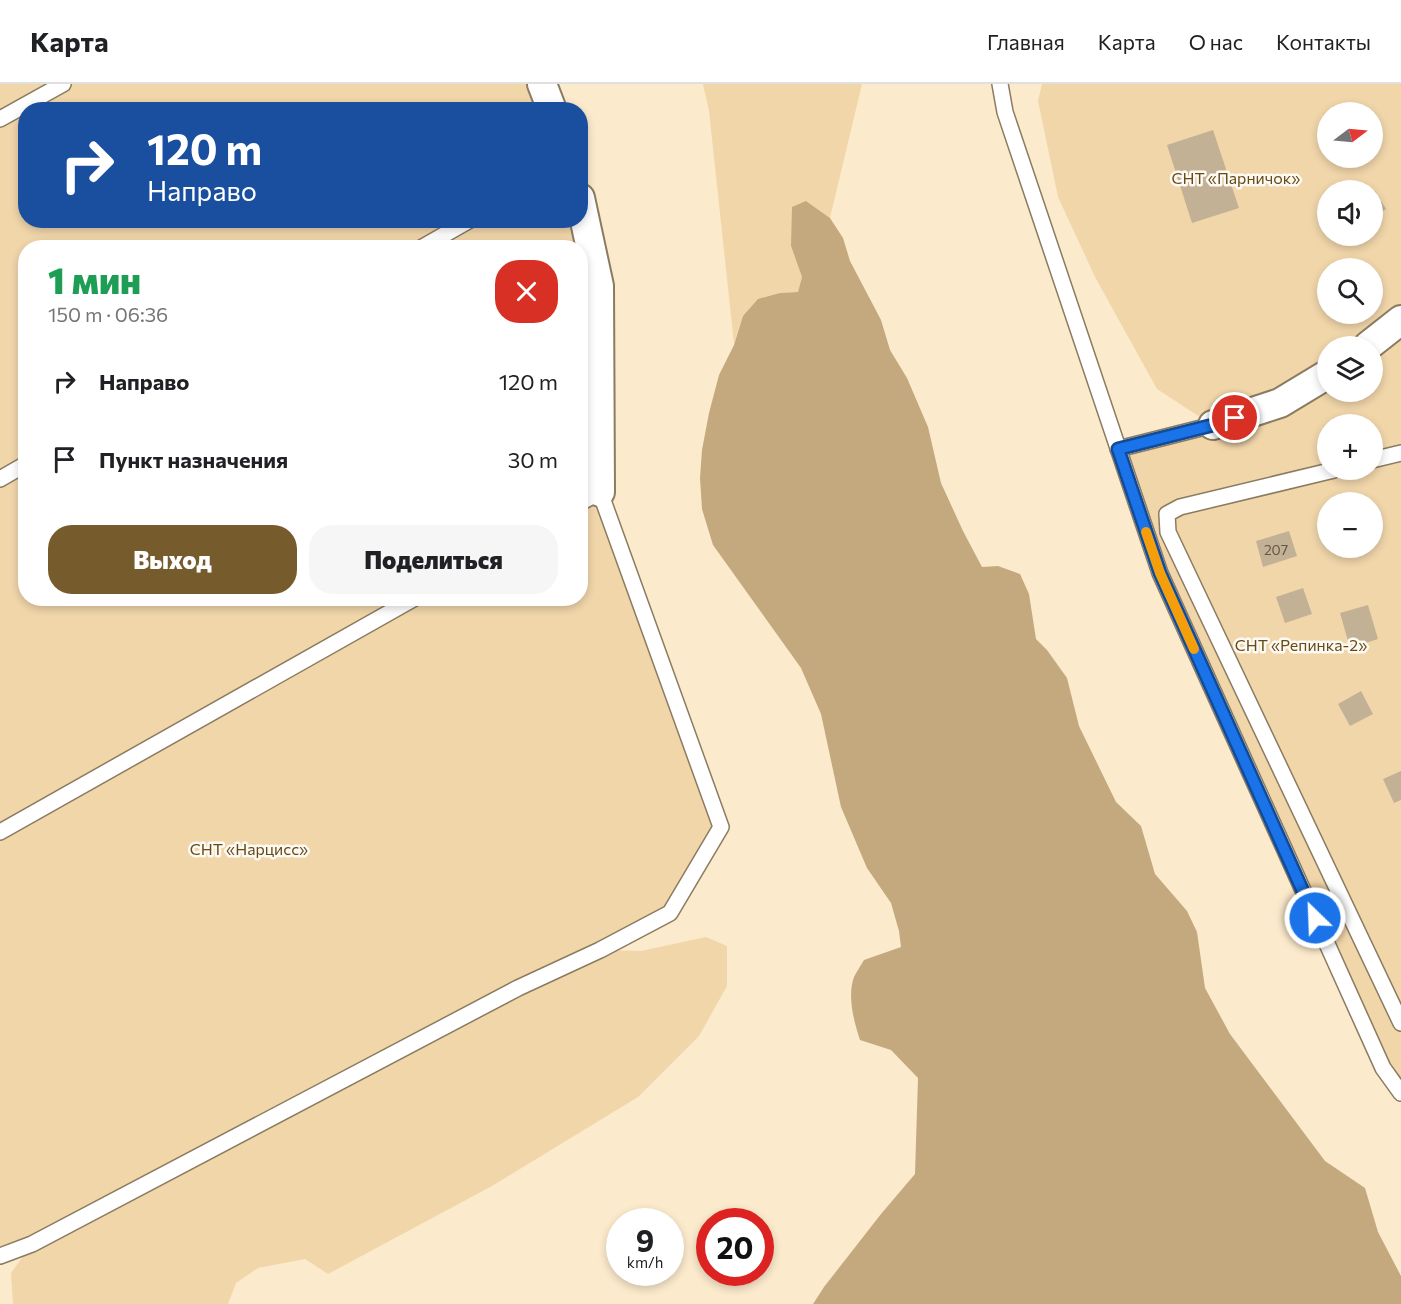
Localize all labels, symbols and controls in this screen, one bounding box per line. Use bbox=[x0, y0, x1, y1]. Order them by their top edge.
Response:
text: Карта bbox=[30, 24, 109, 58]
text: Главная bbox=[987, 29, 1065, 54]
text: Карта bbox=[1098, 29, 1156, 54]
text: О нас bbox=[1189, 29, 1243, 54]
text: Контакты bbox=[1276, 29, 1371, 54]
north arrow bbox=[1317, 102, 1383, 168]
map controls bbox=[1317, 102, 1383, 558]
text: 120 m bbox=[147, 122, 262, 174]
icon: right bbox=[48, 126, 126, 204]
park label: СНТ «Парничок» bbox=[1172, 168, 1300, 187]
text: Направо bbox=[147, 174, 257, 207]
button: sound bbox=[1317, 180, 1383, 246]
text: 1 мин bbox=[48, 257, 141, 301]
button: search bbox=[1317, 258, 1383, 324]
button: close bbox=[495, 260, 558, 323]
text: 150 m · 06:36 bbox=[48, 302, 168, 326]
button: layers bbox=[1317, 336, 1383, 402]
icon: right bbox=[48, 365, 81, 398]
text: Направо bbox=[99, 368, 189, 395]
text: 120 m bbox=[499, 368, 558, 395]
pin bbox=[1209, 392, 1260, 443]
icon: arrive bbox=[1218, 401, 1251, 434]
button: + bbox=[1317, 414, 1383, 480]
icon: arrive bbox=[48, 443, 81, 476]
text: Пункт назначения bbox=[99, 446, 288, 473]
text: 30 m bbox=[508, 446, 558, 473]
button: − bbox=[1317, 492, 1383, 558]
button: Выход bbox=[48, 525, 297, 594]
button: Поделиться bbox=[309, 525, 558, 594]
house number: 207 bbox=[1264, 541, 1288, 558]
park label: СНТ «Репинка-2» bbox=[1235, 635, 1367, 654]
park label: СНТ «Нарцисс» bbox=[190, 839, 308, 858]
position arrow bbox=[1283, 886, 1347, 950]
speed limit sign: 20 bbox=[696, 1208, 774, 1286]
text: 9 bbox=[636, 1221, 654, 1258]
text: km/h bbox=[627, 1253, 663, 1271]

